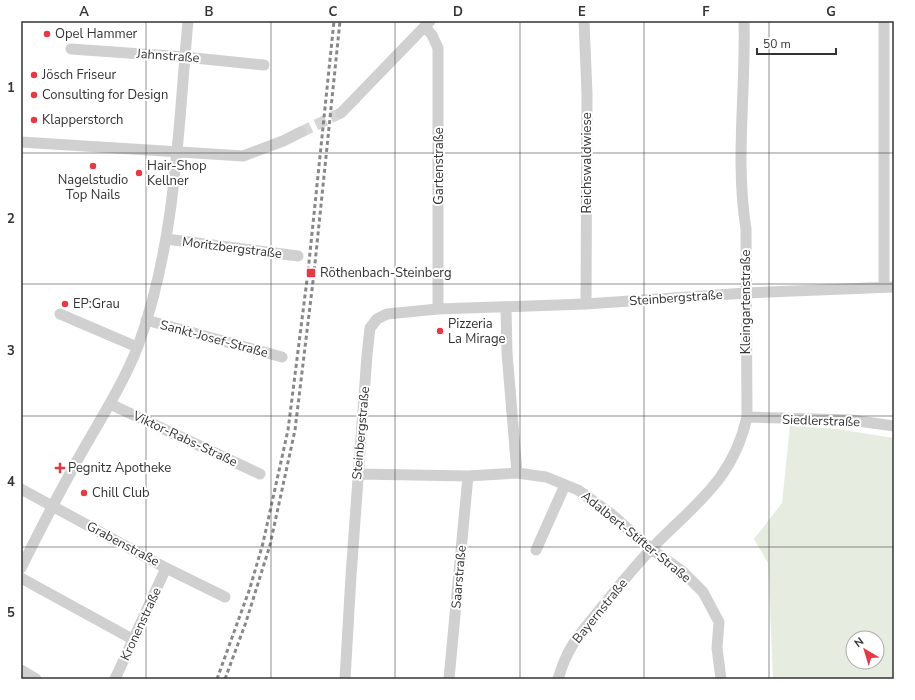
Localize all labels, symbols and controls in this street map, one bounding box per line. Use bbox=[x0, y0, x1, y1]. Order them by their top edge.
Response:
text: A bbox=[79, 3, 89, 21]
text: B bbox=[205, 3, 214, 21]
text: C bbox=[329, 3, 338, 21]
text: D bbox=[453, 3, 463, 21]
text: E bbox=[578, 3, 586, 21]
text: F bbox=[702, 3, 710, 21]
text: G bbox=[826, 3, 836, 21]
place label: Opel Hammer bbox=[55, 25, 138, 43]
marker: Opel Hammer bbox=[42, 29, 52, 39]
scale bar bbox=[757, 30, 836, 56]
text: 50 m bbox=[763, 36, 791, 52]
street label: Jahnstraße bbox=[135, 45, 200, 67]
place label: Jösch Friseur bbox=[41, 66, 117, 84]
marker: Jösch Friseur bbox=[29, 70, 39, 80]
text: 1 bbox=[7, 79, 15, 97]
place label: Consulting for Design bbox=[42, 86, 168, 104]
marker: Consulting for Design bbox=[29, 90, 39, 100]
place label: Klapperstorch bbox=[42, 111, 123, 129]
street label: Reichswaldwiese bbox=[578, 112, 596, 214]
marker: Klapperstorch bbox=[29, 115, 39, 125]
street label: Gartenstraße bbox=[430, 127, 448, 205]
place label: Hair-Shop Kellner bbox=[147, 157, 207, 190]
marker: Nagelstudio Top Nails bbox=[88, 161, 98, 171]
marker: Hair-Shop Kellner bbox=[134, 168, 144, 178]
place label: Nagelstudio Top Nails bbox=[58, 171, 128, 204]
text: 2 bbox=[7, 210, 15, 228]
street label: Moritzbergstraße bbox=[181, 233, 283, 263]
street label: Kleingartenstraße bbox=[737, 250, 755, 354]
place label: Röthenbach-Steinberg bbox=[320, 264, 452, 282]
marker: Röthenbach-Steinberg bbox=[305, 267, 317, 279]
street label: Steinbergstraße bbox=[629, 286, 723, 310]
place label: EP:Grau bbox=[73, 295, 120, 313]
marker: EP:Grau bbox=[60, 299, 70, 309]
place label: Pizzeria La Mirage bbox=[448, 315, 506, 348]
street label: Sankt-Josef-Straße bbox=[158, 316, 270, 362]
marker: Pizzeria La Mirage bbox=[435, 326, 445, 336]
text: 3 bbox=[7, 342, 15, 360]
street label: Steinbergstraße bbox=[348, 386, 374, 480]
street label: Viktor-Rabs-Straße bbox=[129, 406, 240, 471]
street label: Siedlerstraße bbox=[782, 411, 860, 431]
place label: Pegnitz Apotheke bbox=[68, 459, 171, 477]
marker: Pegnitz Apotheke bbox=[55, 463, 65, 473]
text: 4 bbox=[7, 473, 15, 491]
place label: Chill Club bbox=[92, 484, 150, 502]
street label: Adalbert-Stifter-Straße bbox=[577, 487, 695, 587]
marker: Chill Club bbox=[79, 488, 89, 498]
street label: Grabenstraße bbox=[83, 517, 163, 571]
street label: Saarstraße bbox=[447, 545, 471, 609]
street label: Bayernstraße bbox=[568, 575, 632, 647]
street label: Kronenstraße bbox=[116, 584, 166, 663]
text: 5 bbox=[7, 604, 15, 622]
north arrow bbox=[845, 630, 885, 670]
text: N bbox=[851, 634, 867, 651]

